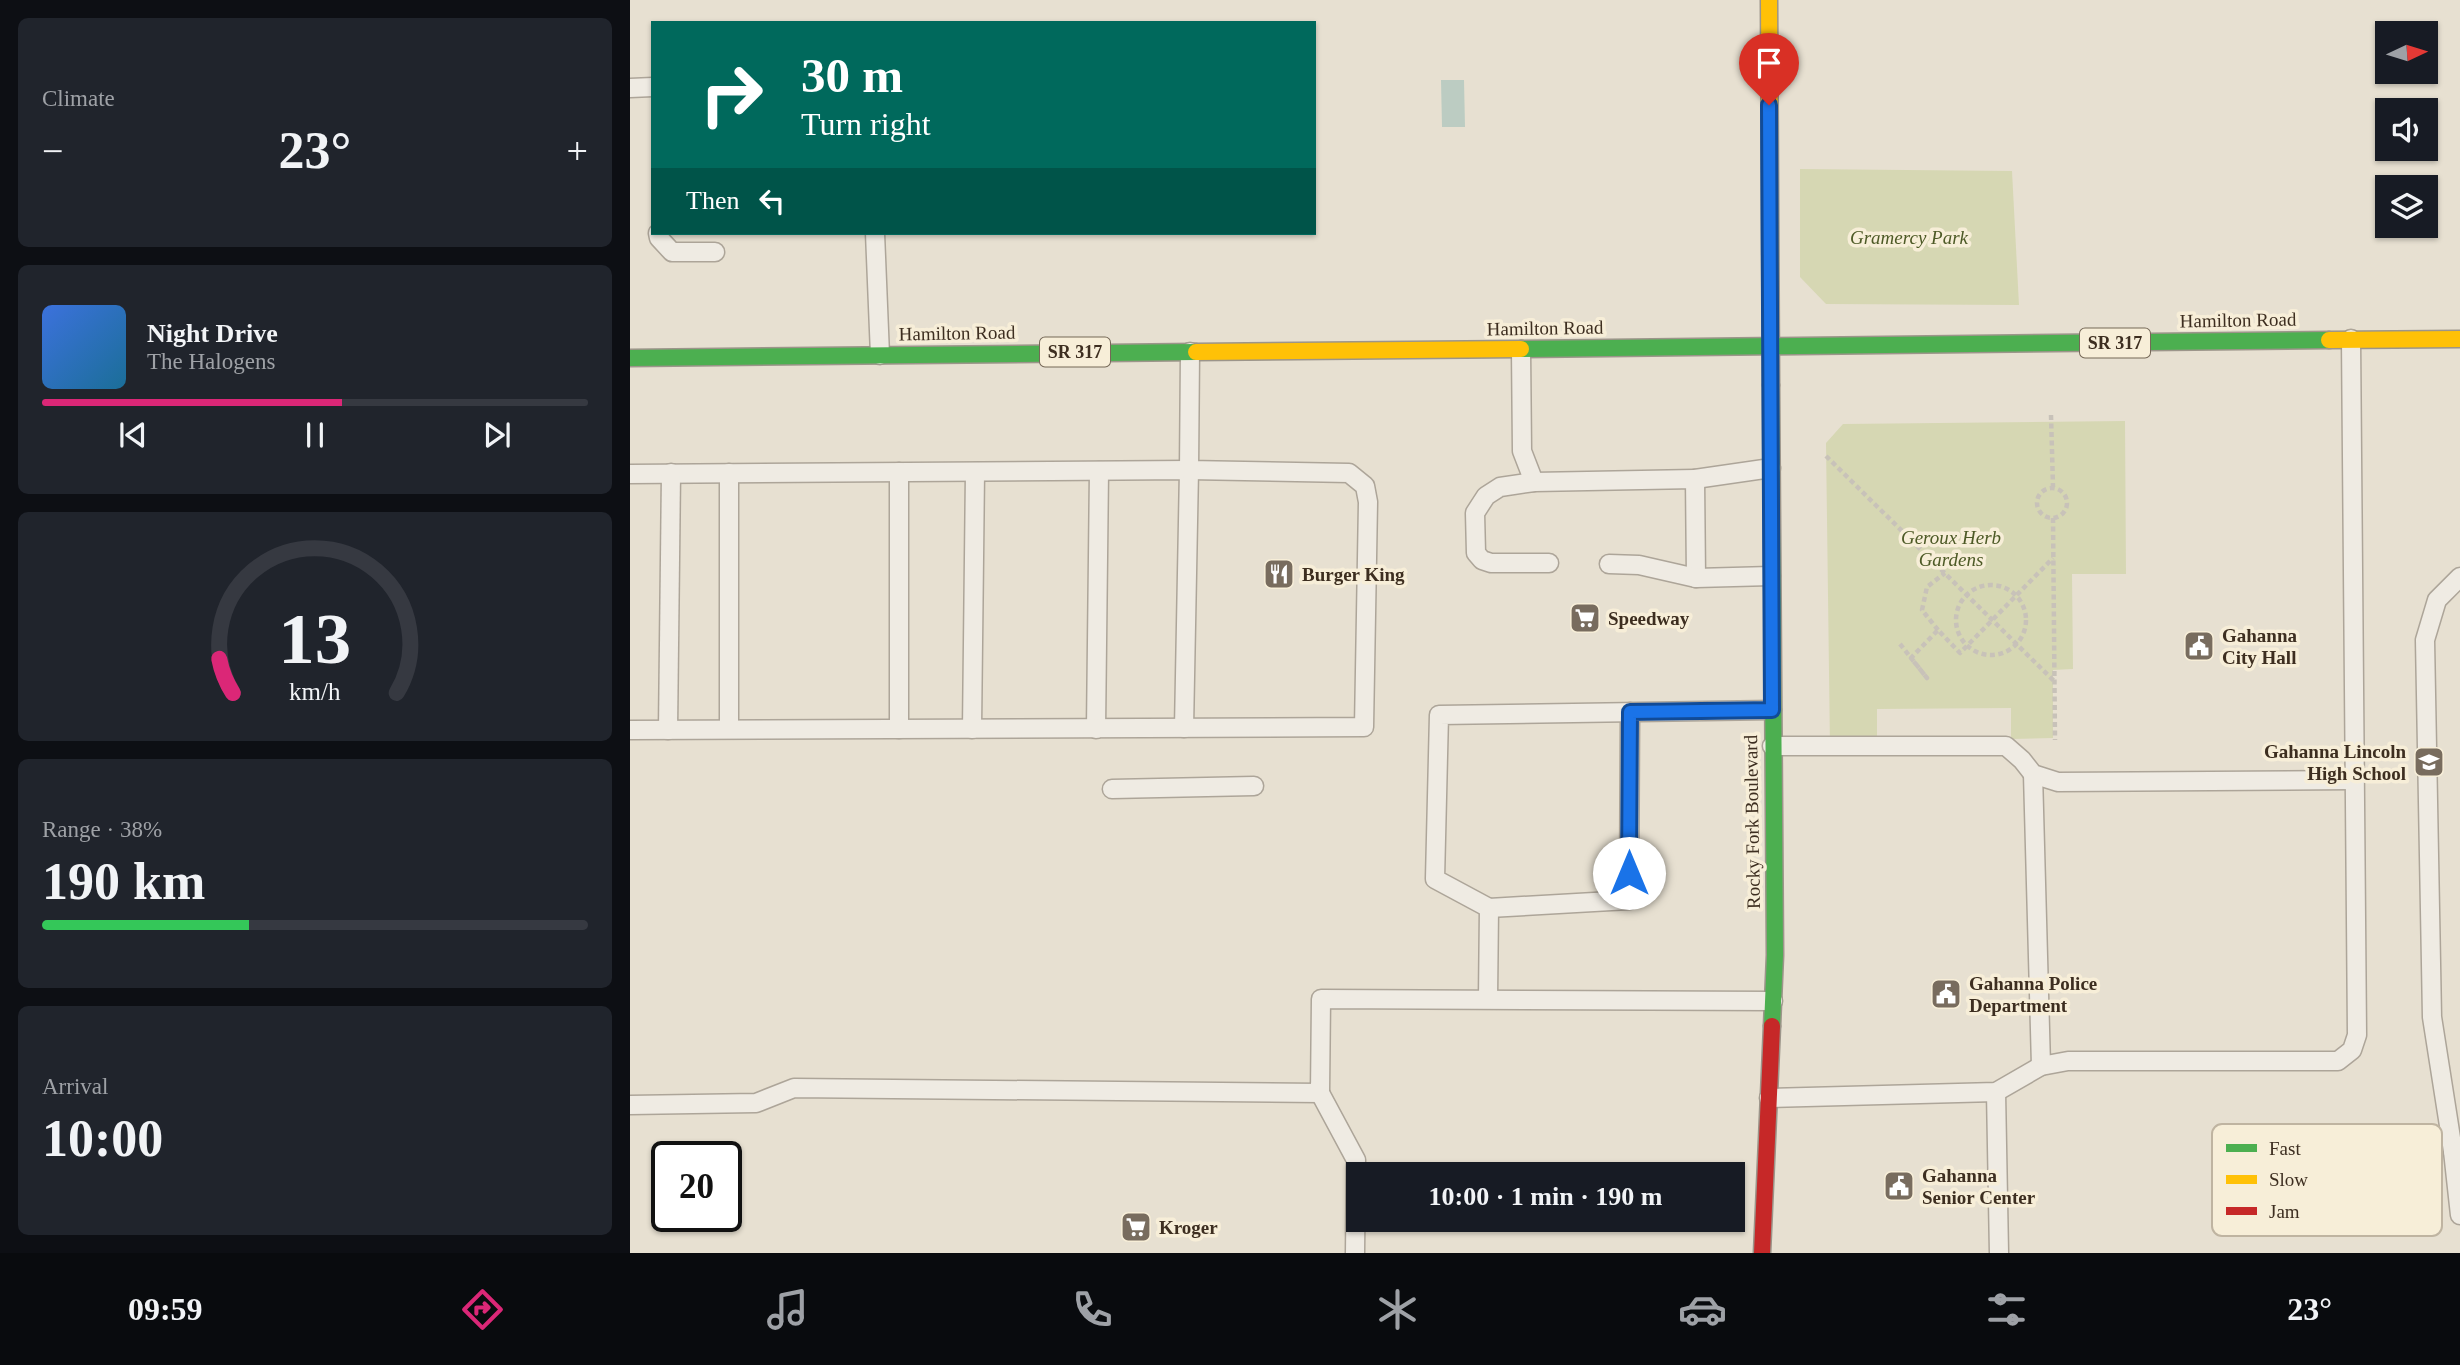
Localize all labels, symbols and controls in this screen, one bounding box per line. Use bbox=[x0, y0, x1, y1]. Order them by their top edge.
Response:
north arrow bbox=[2375, 21, 2438, 84]
map controls bbox=[2375, 21, 2438, 238]
pin bbox=[1739, 33, 1799, 105]
icon: arrive bbox=[1750, 44, 1788, 82]
text: 30 m bbox=[801, 48, 903, 103]
icon: right bbox=[686, 49, 777, 140]
text: Climate bbox=[42, 86, 115, 111]
button: sound bbox=[2375, 98, 2438, 161]
text: Turn right bbox=[801, 106, 931, 142]
text: 23° bbox=[279, 122, 351, 179]
text: − bbox=[42, 130, 63, 172]
text: + bbox=[567, 130, 588, 172]
button: layers bbox=[2375, 175, 2438, 238]
icon: left bbox=[753, 182, 791, 220]
text: Then bbox=[686, 186, 739, 215]
park label: Gramercy Park bbox=[1850, 227, 1969, 248]
street label: Hamilton Road bbox=[2180, 308, 2297, 332]
street label: Hamilton Road bbox=[1487, 316, 1604, 340]
text: Night Drive bbox=[147, 319, 278, 348]
street label: Hamilton Road bbox=[899, 321, 1016, 345]
road number: SR 317 bbox=[2080, 328, 2150, 358]
road number: SR 317 bbox=[1040, 338, 1110, 366]
text: The Halogens bbox=[147, 349, 275, 374]
icon: previous bbox=[114, 416, 152, 454]
icon: pause bbox=[296, 416, 334, 454]
icon: next bbox=[478, 416, 516, 454]
park label: Geroux Herb Gardens bbox=[1901, 527, 2001, 570]
restaurant icon: Burger King bbox=[1262, 557, 1296, 591]
place label: Burger King bbox=[1302, 564, 1405, 585]
text: 13 bbox=[279, 598, 351, 679]
supermarket icon: Speedway bbox=[1568, 601, 1602, 635]
place label: Speedway bbox=[1608, 608, 1690, 629]
place label: Gahanna City Hall bbox=[2222, 625, 2297, 668]
public building icon: Gahanna City Hall bbox=[2182, 629, 2216, 663]
text: km/h bbox=[289, 677, 341, 704]
street label: Rocky Fork Boulevard bbox=[1740, 734, 1764, 909]
place label: Gahanna Lincoln High School bbox=[2264, 741, 2406, 784]
school or university icon: Gahanna Lincoln High School bbox=[2412, 745, 2446, 779]
text: Range · 38% bbox=[42, 817, 162, 842]
position arrow bbox=[1592, 836, 1666, 910]
text: 190 km bbox=[42, 853, 205, 910]
place label: Gahanna Police Department bbox=[1969, 973, 2097, 1016]
public building icon: Gahanna Police Department bbox=[1929, 977, 1963, 1011]
text: Arrival bbox=[42, 1074, 108, 1099]
text: 10:00 bbox=[42, 1110, 163, 1167]
legend bbox=[2212, 1124, 2442, 1236]
text: Fast bbox=[2269, 1138, 2301, 1159]
speed limit sign: 20 bbox=[651, 1141, 742, 1232]
place label: Gahanna Senior Center bbox=[1922, 1165, 2036, 1208]
public building icon: Gahanna Senior Center bbox=[1882, 1169, 1916, 1203]
text: Slow bbox=[2269, 1169, 2308, 1190]
text: 10:00 · 1 min · 190 m bbox=[1429, 1182, 1663, 1211]
text: Jam bbox=[2269, 1201, 2300, 1222]
supermarket icon: Kroger bbox=[1119, 1210, 1153, 1244]
place label: Kroger bbox=[1159, 1217, 1218, 1238]
icon: directions bbox=[458, 1285, 507, 1334]
icon: music bbox=[763, 1285, 812, 1334]
icon: phone bbox=[1068, 1285, 1117, 1334]
icon: climate bbox=[1373, 1285, 1422, 1334]
icon: car bbox=[1678, 1285, 1727, 1334]
icon: filters bbox=[1982, 1285, 2031, 1334]
text: 09:59 bbox=[128, 1291, 203, 1327]
text: 23° bbox=[2287, 1291, 2332, 1327]

